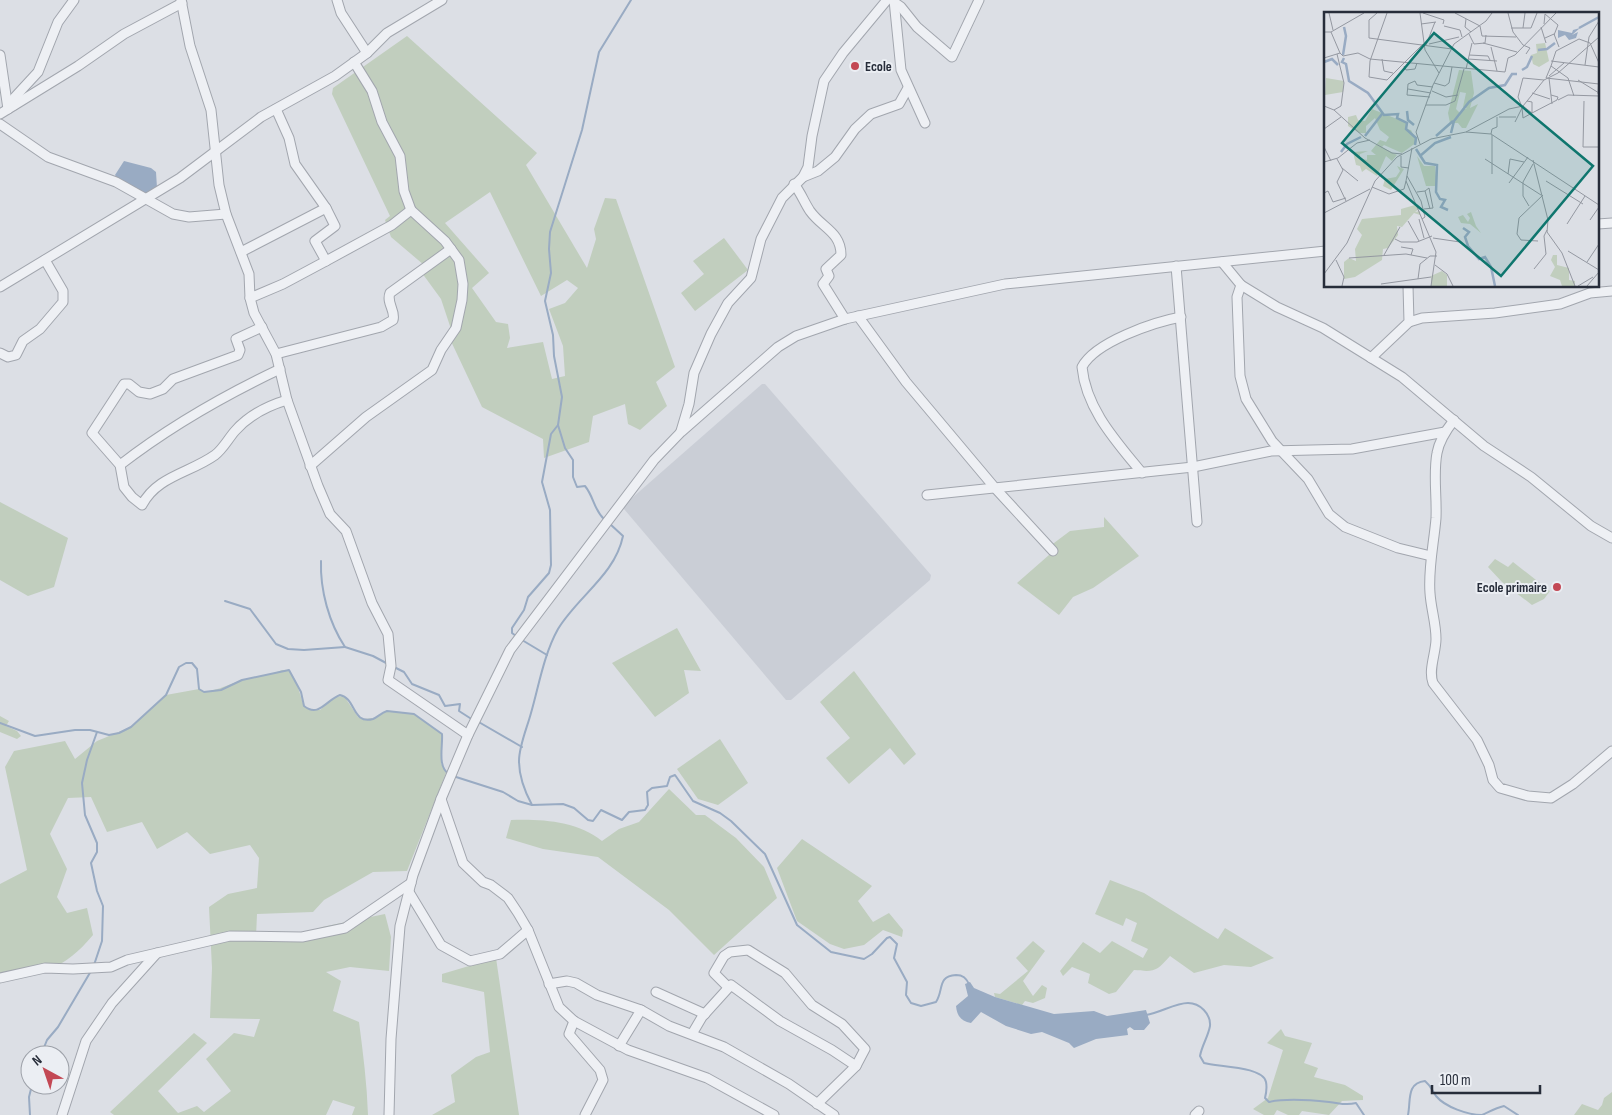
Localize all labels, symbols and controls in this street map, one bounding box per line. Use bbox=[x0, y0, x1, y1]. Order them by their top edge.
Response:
inset map bbox=[1324, 12, 1600, 288]
place label: Ecole bbox=[865, 58, 892, 75]
marker: Ecole bbox=[849, 60, 861, 72]
place label: Ecole primaire bbox=[1477, 579, 1547, 596]
marker: Ecole primaire bbox=[1551, 581, 1563, 593]
north arrow bbox=[20, 1045, 70, 1095]
text: N bbox=[29, 1052, 45, 1069]
scale bar bbox=[1432, 1062, 1540, 1094]
text: 100 m bbox=[1440, 1071, 1471, 1090]

